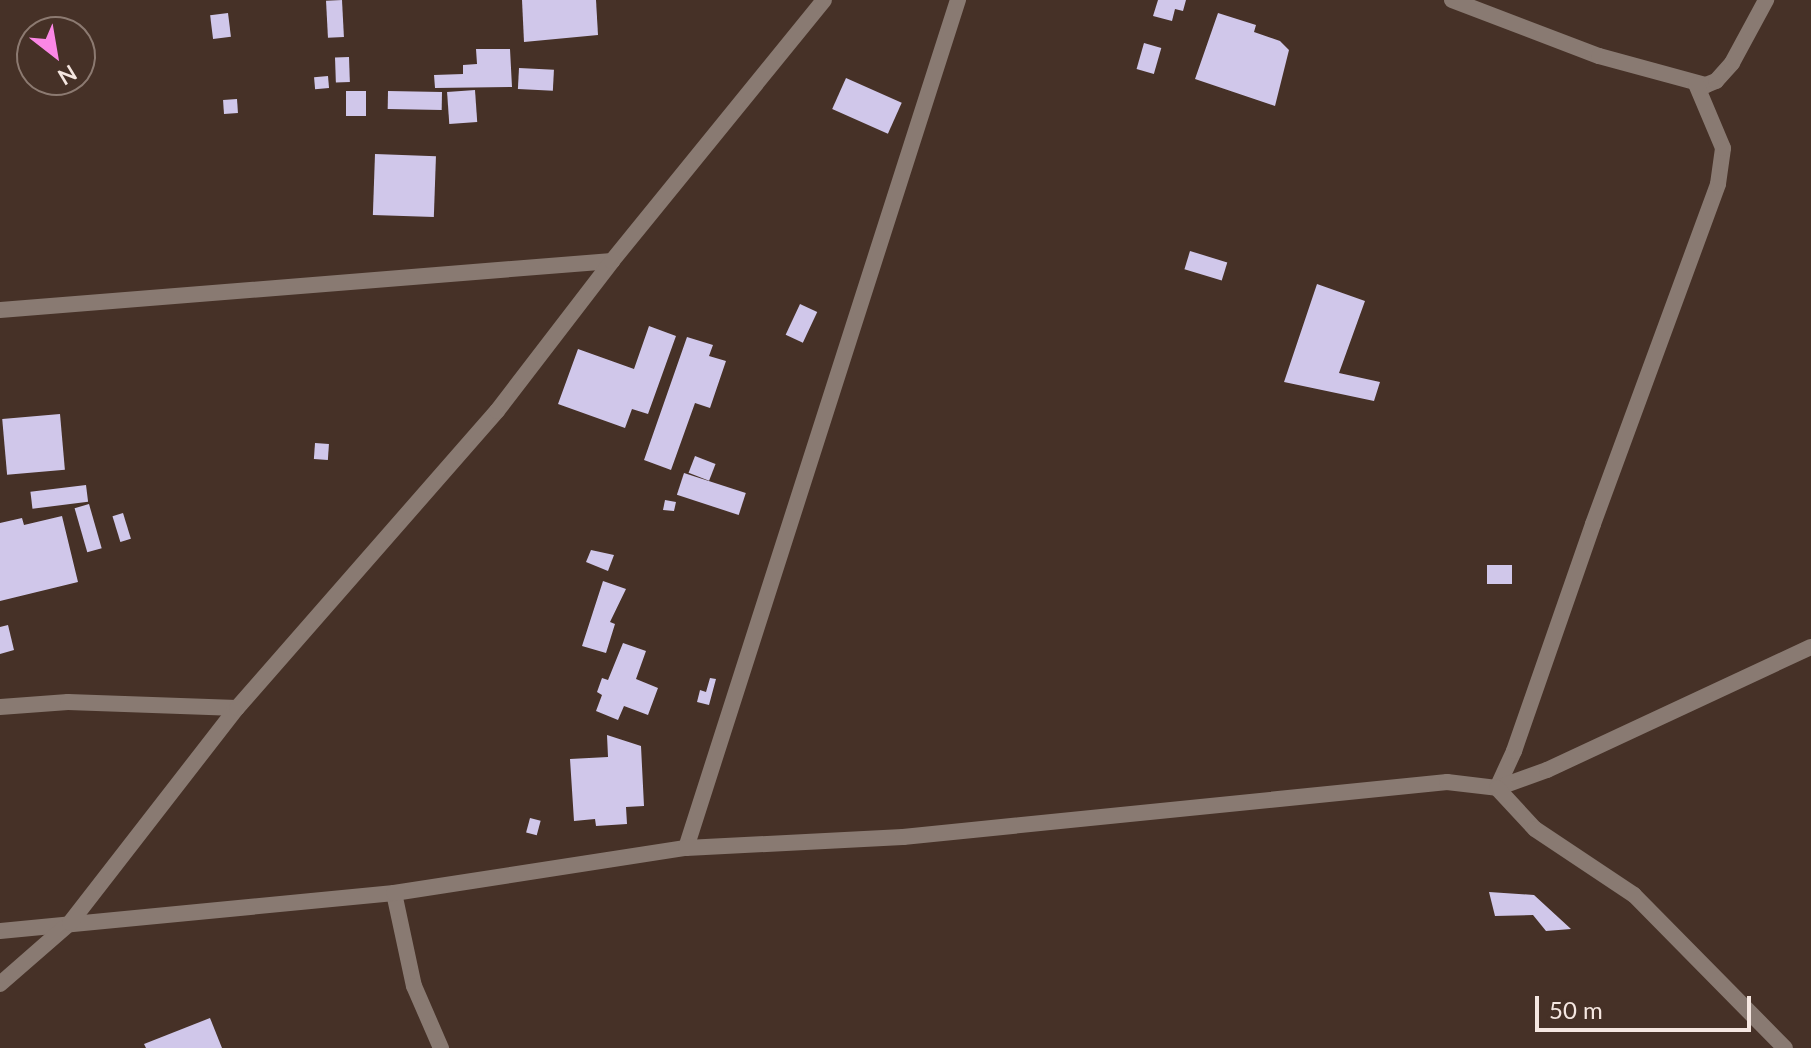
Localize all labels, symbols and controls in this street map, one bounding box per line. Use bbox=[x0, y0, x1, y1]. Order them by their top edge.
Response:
north arrow bbox=[16, 16, 96, 96]
text: N bbox=[53, 59, 82, 91]
scale bar bbox=[1539, 980, 1755, 1030]
text: 50 m bbox=[1549, 995, 1603, 1024]

